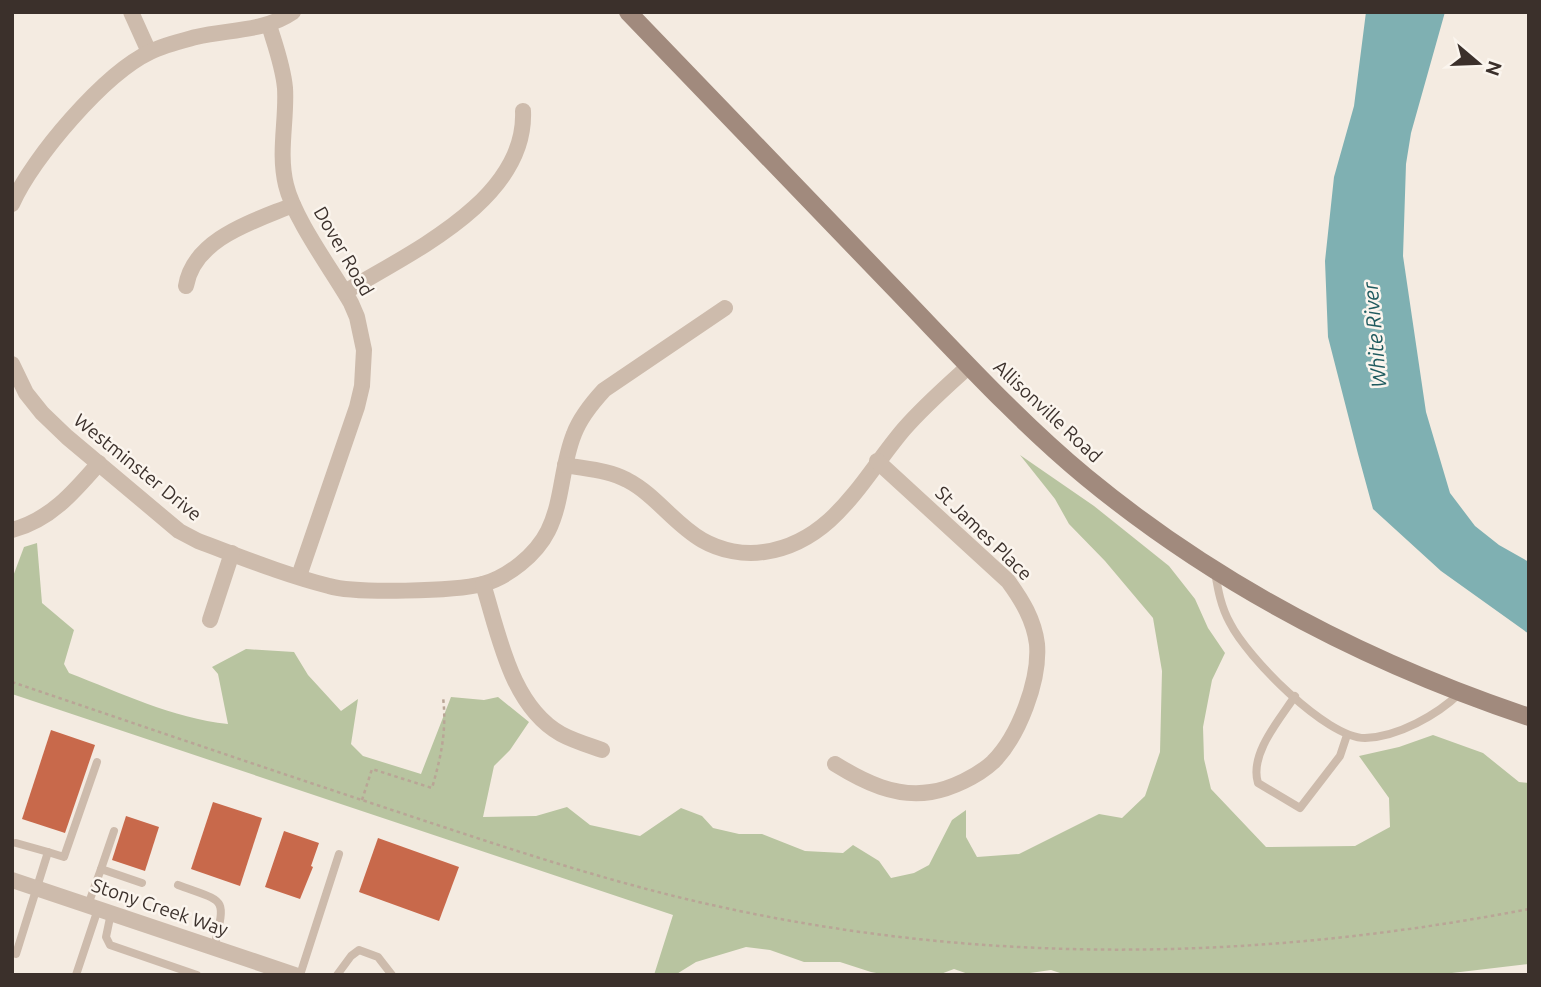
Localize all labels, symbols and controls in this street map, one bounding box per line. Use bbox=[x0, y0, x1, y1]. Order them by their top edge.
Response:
north arrow bbox=[1443, 28, 1513, 98]
text: N bbox=[1481, 58, 1507, 79]
street label: Dover Road bbox=[310, 202, 378, 300]
water label: White River bbox=[1357, 280, 1391, 389]
street label: Allisonville Road bbox=[989, 355, 1107, 467]
street label: Westminster Drive bbox=[70, 409, 206, 525]
street label: St James Place bbox=[931, 481, 1037, 585]
street label: Stony Creek Way bbox=[89, 873, 231, 941]

